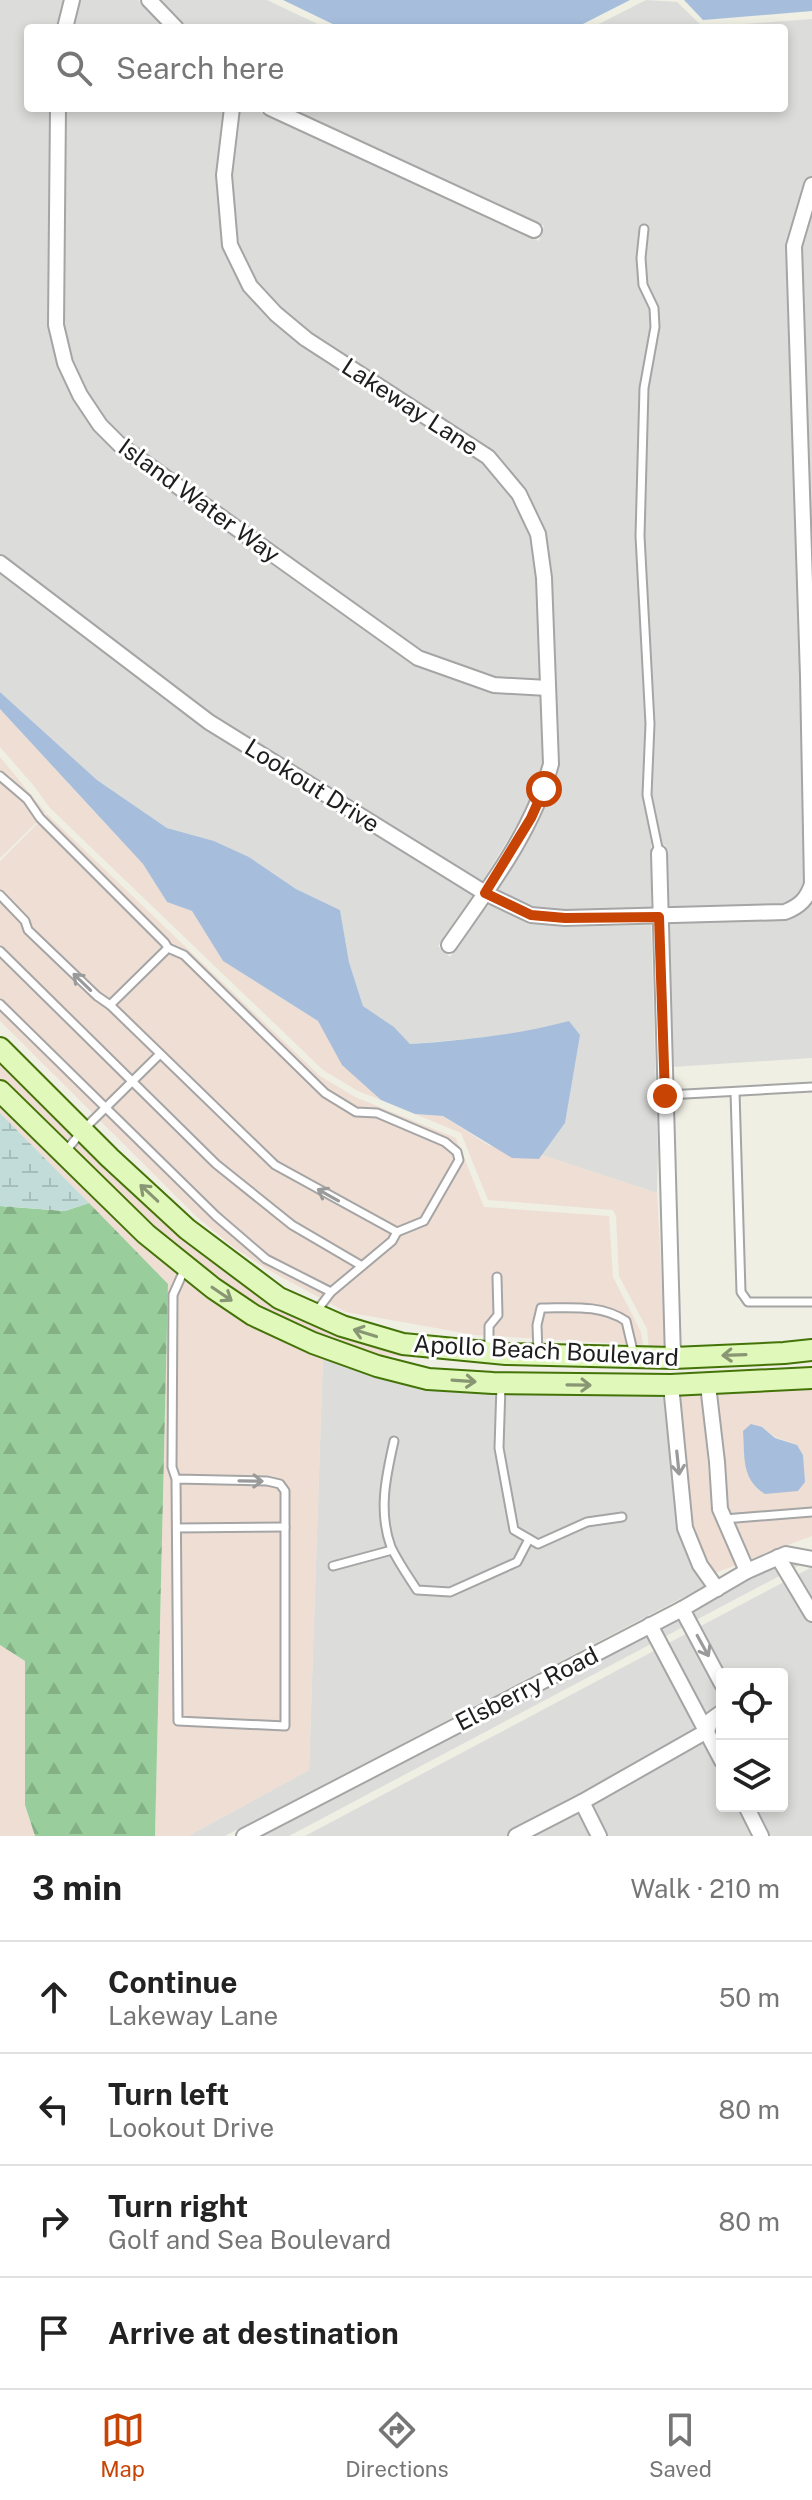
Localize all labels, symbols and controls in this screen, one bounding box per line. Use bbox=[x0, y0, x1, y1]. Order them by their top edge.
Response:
search box bbox=[24, 24, 788, 112]
icon: search bbox=[52, 46, 96, 90]
text: Search here bbox=[116, 50, 284, 86]
street label: Lakeway Lane bbox=[337, 352, 484, 461]
street label: Island Water Way bbox=[114, 432, 286, 568]
street label: Lookout Drive bbox=[240, 733, 385, 838]
route start bbox=[526, 771, 562, 807]
one-way arrow bbox=[73, 973, 92, 992]
route end bbox=[647, 1078, 683, 1114]
one-way arrow bbox=[139, 1184, 159, 1202]
one-way arrow bbox=[317, 1187, 341, 1202]
one-way arrow bbox=[211, 1286, 233, 1302]
one-way arrow bbox=[352, 1324, 377, 1339]
street label: Apollo Beach Boulevard bbox=[413, 1329, 679, 1371]
one-way arrow bbox=[721, 1348, 748, 1363]
one-way arrow bbox=[450, 1374, 477, 1389]
one-way arrow bbox=[565, 1377, 592, 1392]
one-way arrow bbox=[670, 1449, 685, 1475]
one-way arrow bbox=[237, 1473, 264, 1488]
one-way arrow bbox=[695, 1634, 711, 1657]
street label: Elsberry Road bbox=[451, 1640, 602, 1736]
map controls bbox=[716, 1668, 788, 1812]
button: locate bbox=[716, 1668, 788, 1740]
button: layers bbox=[716, 1740, 788, 1812]
text: 3 min bbox=[32, 1868, 122, 1908]
text: Walk · 210 m bbox=[630, 1873, 780, 1904]
text: Continue bbox=[108, 1964, 238, 2000]
icon: ahead bbox=[32, 1975, 76, 2019]
text: 50 m bbox=[719, 1982, 780, 2013]
text: Lakeway Lane bbox=[108, 2000, 278, 2031]
text: Turn left bbox=[108, 2076, 229, 2112]
icon: left bbox=[32, 2087, 76, 2131]
text: 80 m bbox=[719, 2094, 780, 2125]
text: Lookout Drive bbox=[108, 2112, 274, 2143]
text: Turn right bbox=[108, 2188, 248, 2224]
icon: right bbox=[32, 2199, 76, 2243]
text: 80 m bbox=[719, 2206, 780, 2237]
text: Golf and Sea Boulevard bbox=[108, 2224, 391, 2255]
icon: arrive bbox=[32, 2311, 76, 2355]
text: Arrive at destination bbox=[108, 2315, 399, 2351]
tab: Map bbox=[100, 2408, 145, 2482]
tab: Directions bbox=[345, 2408, 449, 2482]
tab: Saved bbox=[649, 2408, 712, 2482]

